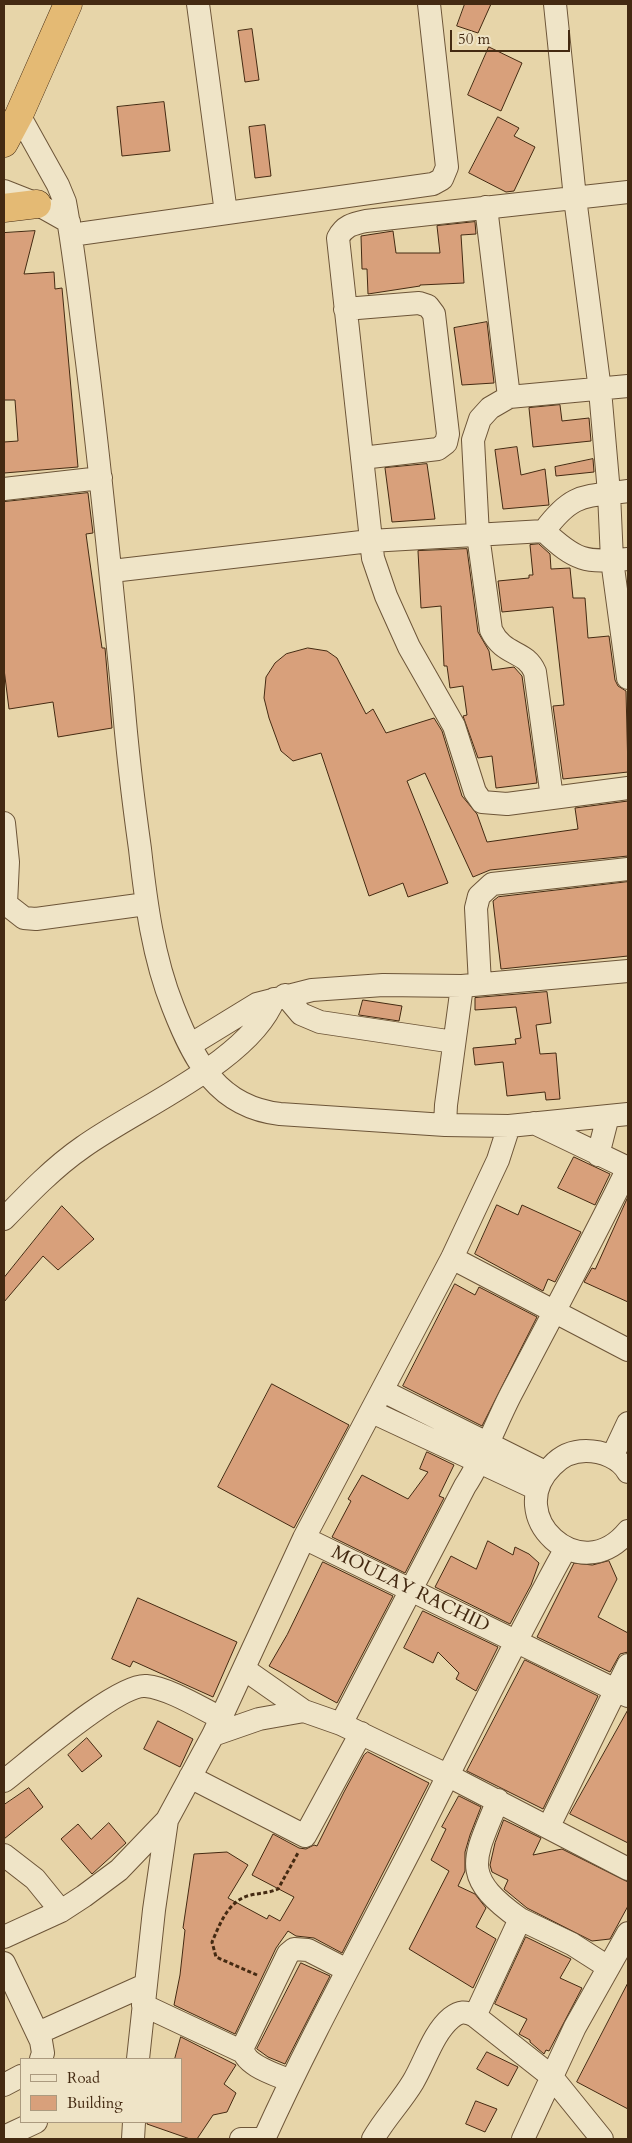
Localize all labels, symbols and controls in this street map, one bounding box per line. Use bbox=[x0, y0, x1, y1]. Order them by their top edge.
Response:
scale bar bbox=[452, 20, 572, 52]
text: 50 m bbox=[458, 29, 490, 49]
street label: MOULAY RACHID bbox=[327, 1542, 493, 1638]
legend bbox=[20, 2058, 182, 2123]
text: Road bbox=[67, 2068, 100, 2088]
text: Building bbox=[67, 2093, 123, 2113]

